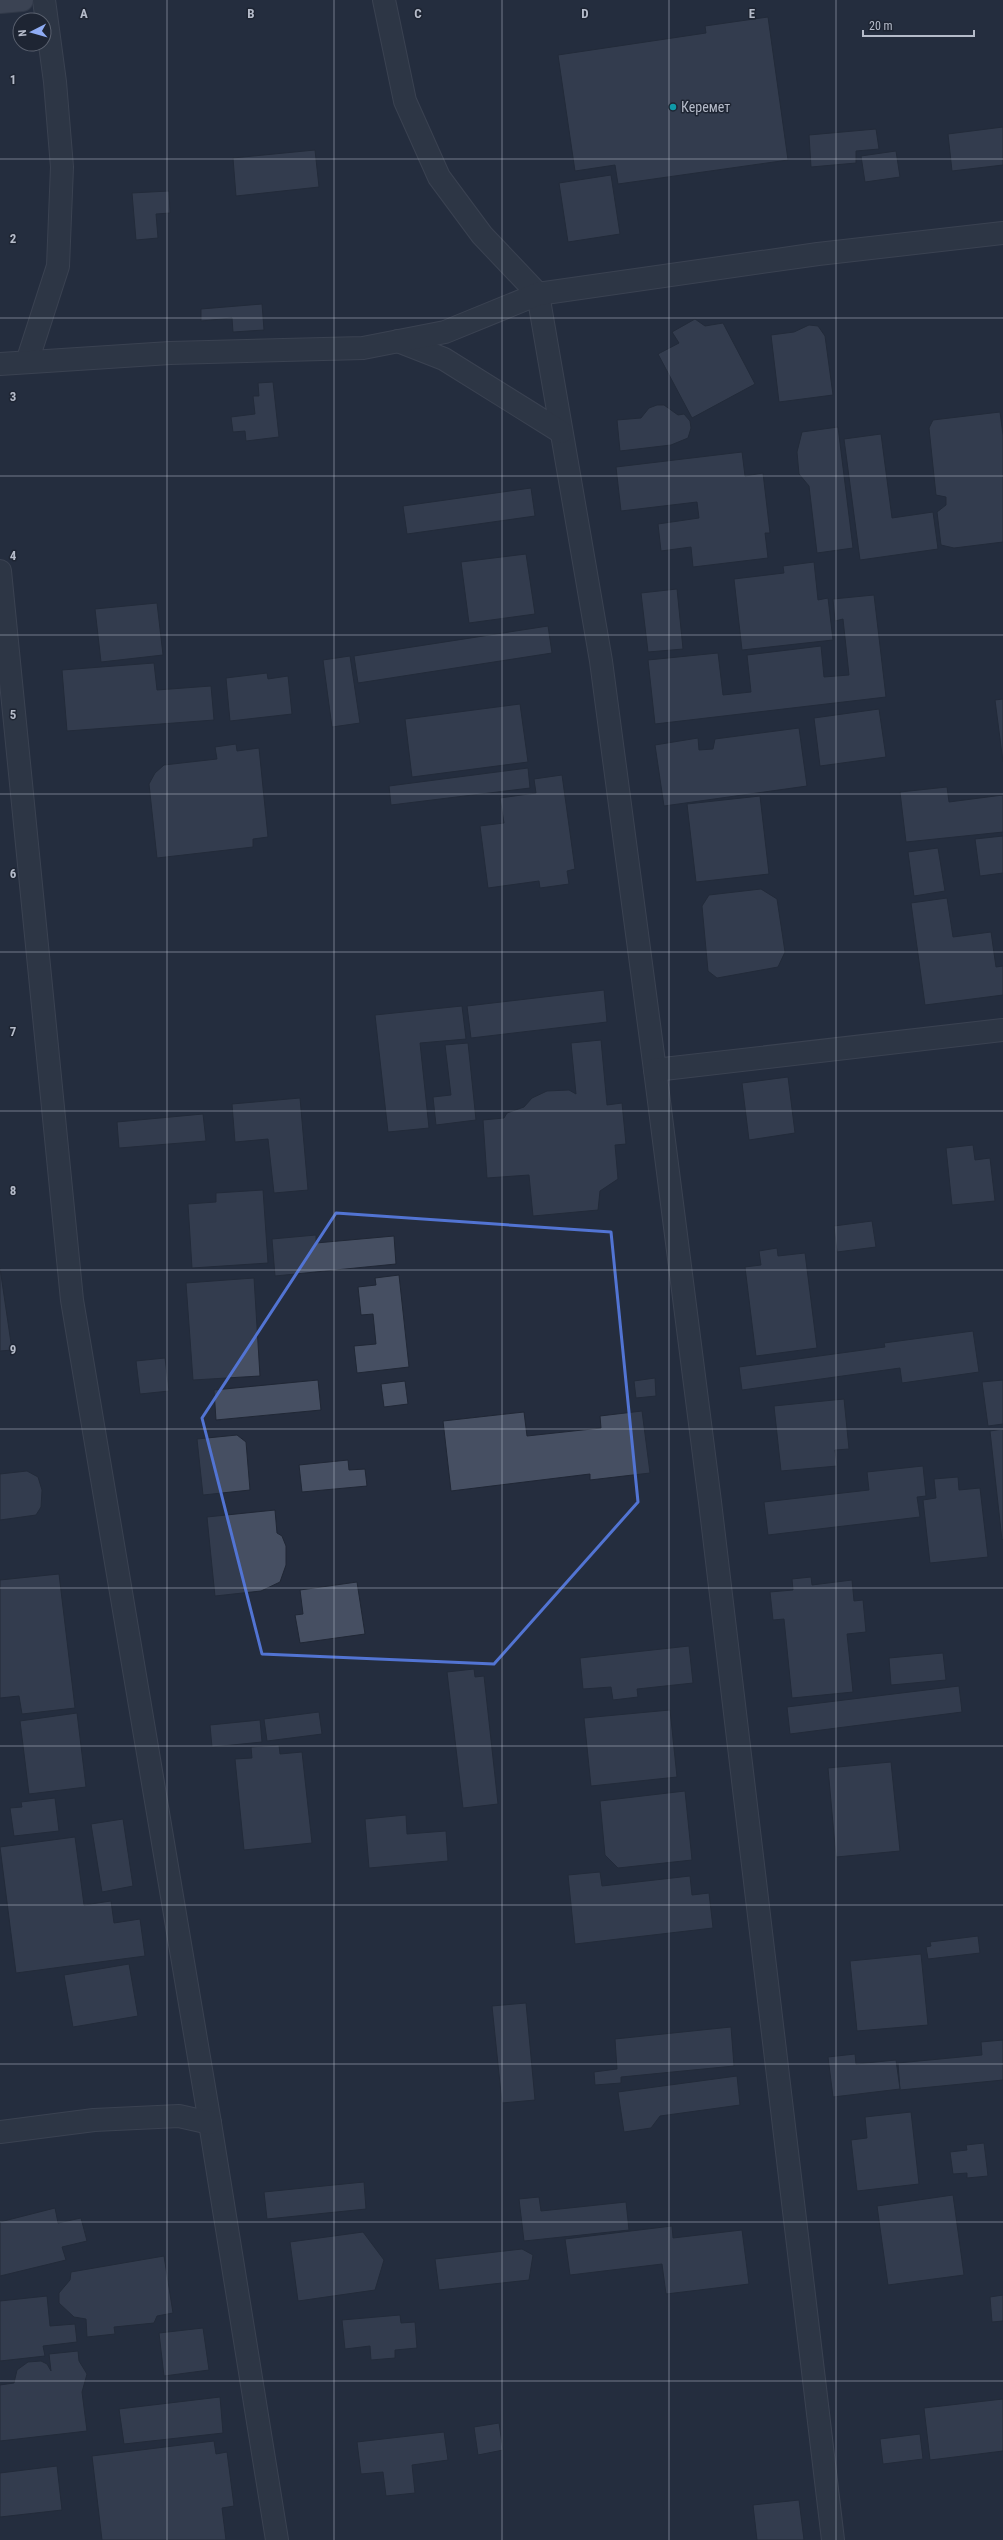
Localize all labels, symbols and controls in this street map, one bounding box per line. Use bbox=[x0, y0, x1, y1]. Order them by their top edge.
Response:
text: A bbox=[80, 6, 88, 21]
text: B bbox=[247, 6, 255, 21]
text: C bbox=[414, 6, 422, 21]
text: D bbox=[581, 6, 589, 21]
text: E bbox=[749, 6, 756, 21]
north arrow bbox=[12, 12, 52, 52]
scale bar bbox=[863, 12, 974, 38]
text: 20 m bbox=[869, 19, 893, 33]
text: N bbox=[16, 29, 29, 37]
text: 1 bbox=[10, 72, 16, 87]
place label: Керемет bbox=[681, 99, 730, 115]
marker: Керемет bbox=[668, 102, 678, 112]
text: 2 bbox=[10, 231, 17, 246]
text: 3 bbox=[10, 389, 16, 404]
text: 4 bbox=[10, 548, 17, 563]
text: 5 bbox=[10, 707, 17, 722]
text: 6 bbox=[10, 866, 17, 881]
text: 7 bbox=[10, 1024, 17, 1039]
text: 8 bbox=[10, 1183, 16, 1198]
text: 9 bbox=[10, 1342, 16, 1357]

